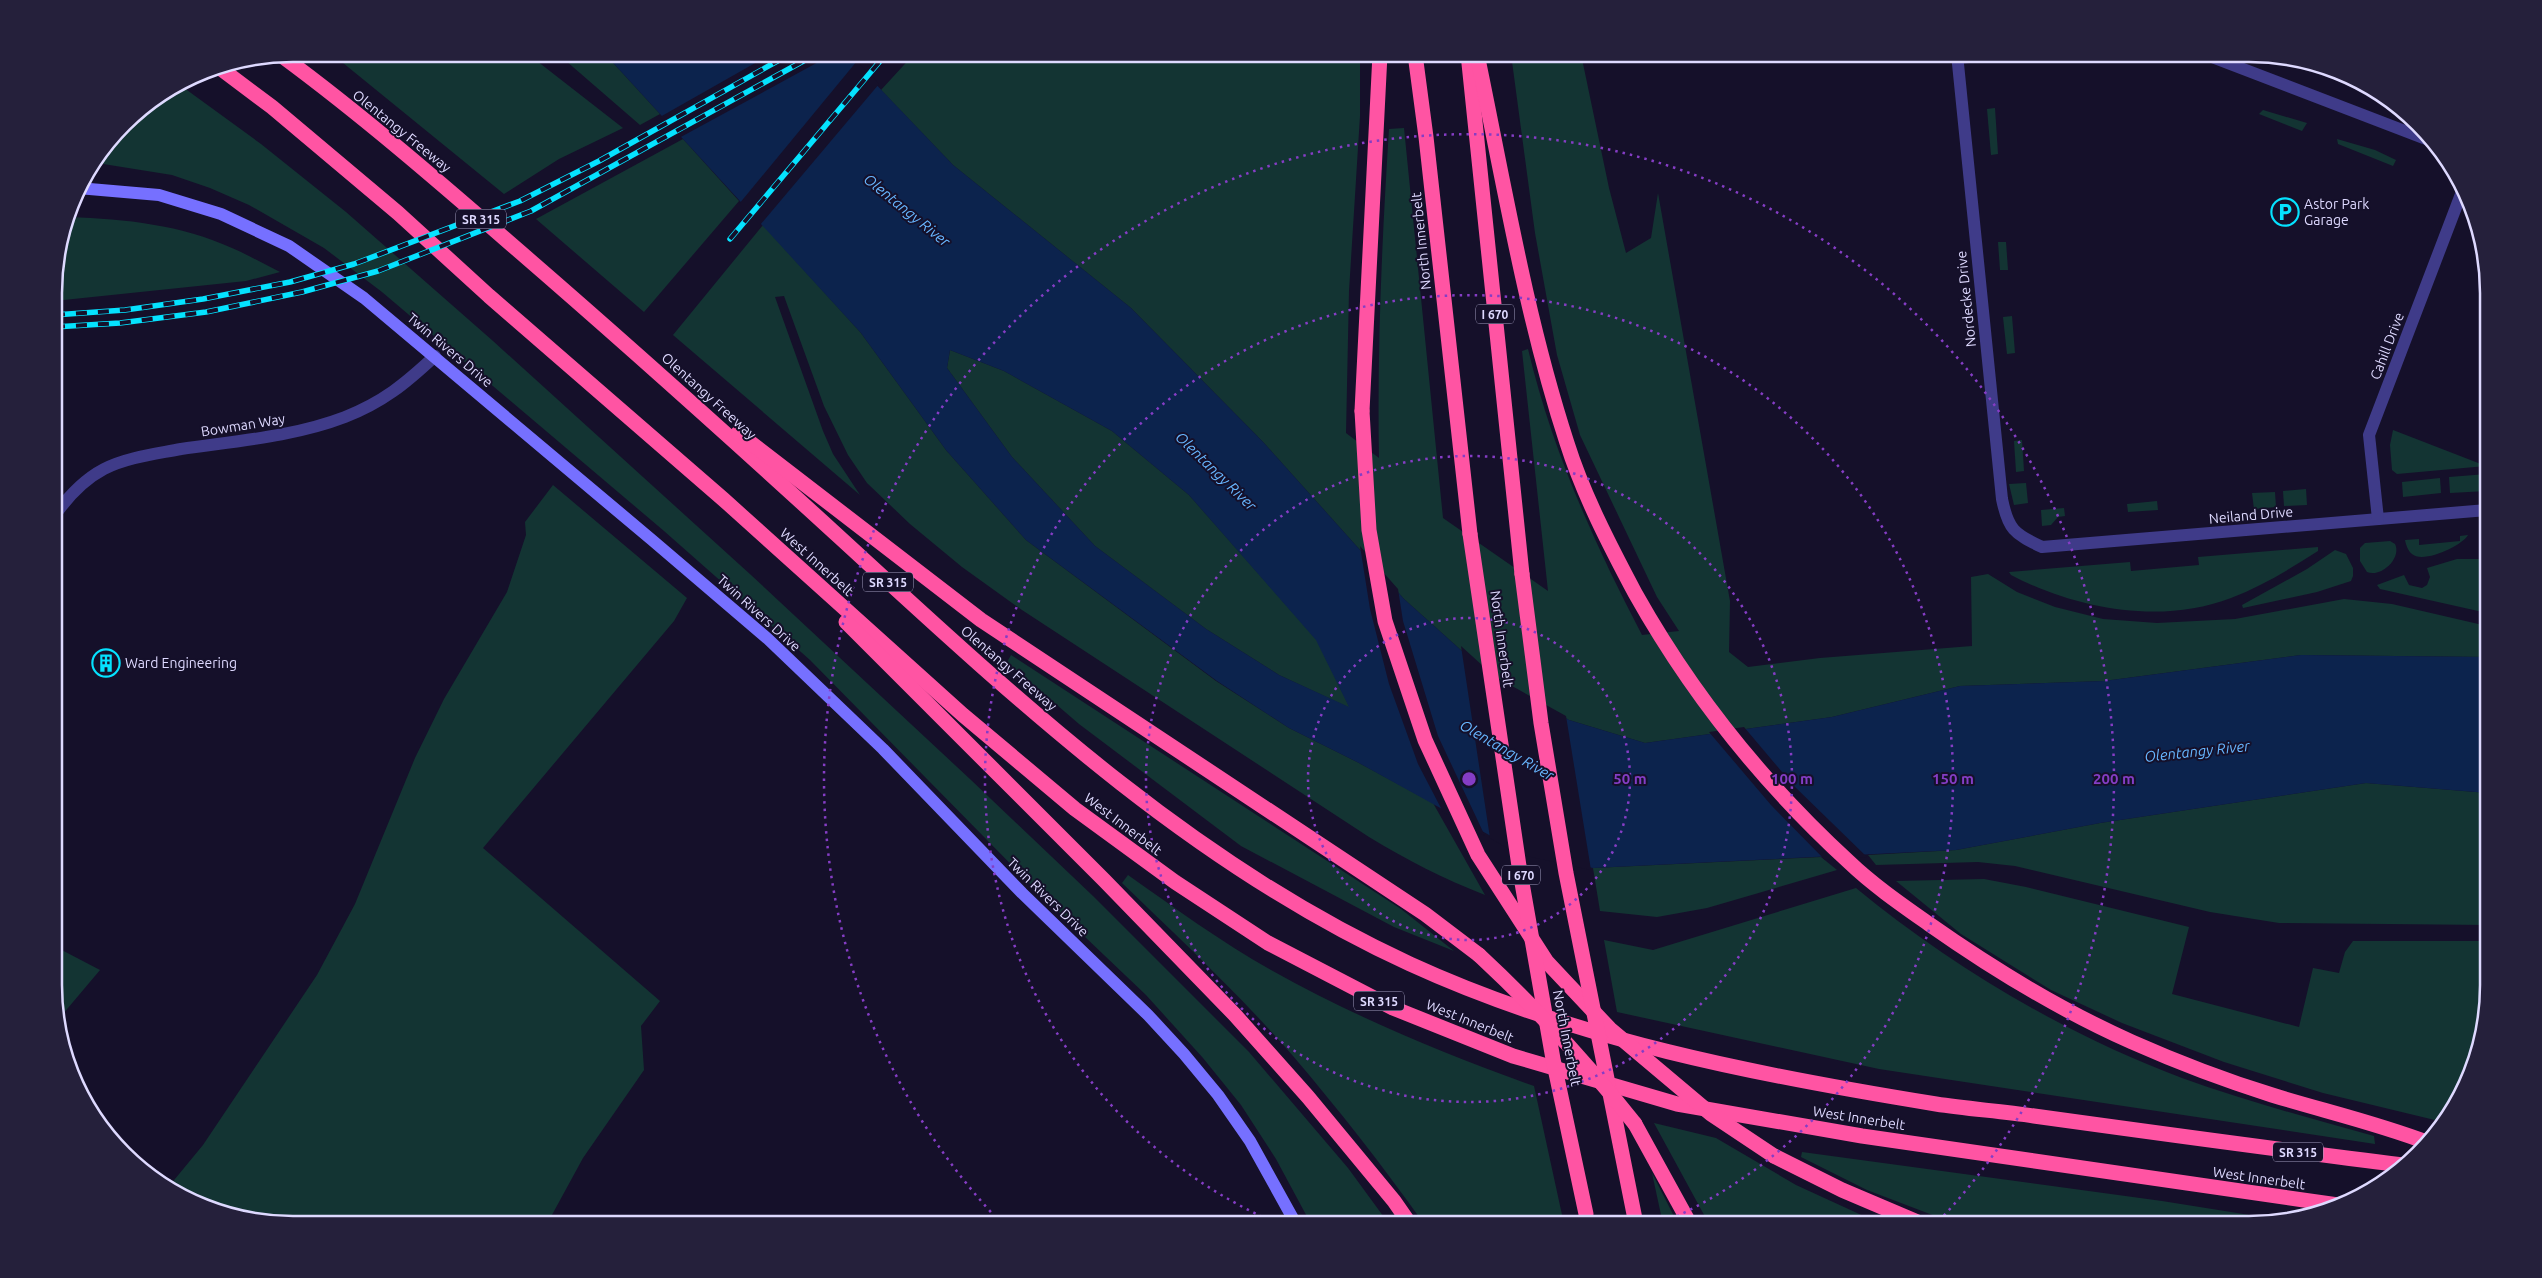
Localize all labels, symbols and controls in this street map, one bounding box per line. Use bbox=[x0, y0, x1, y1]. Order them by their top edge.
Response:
street label: Olentangy Freeway bbox=[350, 87, 454, 176]
water label: Olentangy River bbox=[861, 170, 954, 251]
street label: North Innerbelt bbox=[1408, 191, 1434, 291]
place label: Astor Park Garage bbox=[2304, 196, 2369, 228]
parking icon: Astor Park Garage bbox=[2270, 197, 2300, 227]
road number: SR 315 bbox=[456, 210, 506, 228]
street label: Nordecke Drive bbox=[1953, 250, 1979, 348]
road number: I 670 bbox=[1476, 304, 1514, 324]
street label: Twin Rivers Drive bbox=[404, 310, 496, 390]
street label: Cahill Drive bbox=[2367, 310, 2407, 382]
street label: Olentangy Freeway bbox=[658, 349, 760, 443]
street label: Bowman Way bbox=[200, 410, 286, 440]
water label: Olentangy River bbox=[1172, 428, 1261, 515]
street label: Neiland Drive bbox=[2208, 503, 2294, 527]
street label: West Innerbelt bbox=[777, 525, 857, 599]
street label: Twin Rivers Drive bbox=[714, 571, 804, 655]
road number: SR 315 bbox=[863, 572, 913, 592]
street label: North Innerbelt bbox=[1487, 589, 1517, 689]
street label: Olentangy Freeway bbox=[958, 622, 1060, 714]
building icon: Ward Engineering bbox=[91, 648, 121, 678]
place label: Ward Engineering bbox=[125, 655, 237, 671]
water label: Olentangy River bbox=[1457, 716, 1558, 784]
water label: Olentangy River bbox=[2144, 737, 2252, 765]
centre of rings bbox=[1460, 770, 1478, 788]
text: 50 m bbox=[1613, 770, 1647, 787]
text: 100 m bbox=[1771, 770, 1813, 787]
text: 150 m bbox=[1932, 770, 1974, 787]
text: 200 m bbox=[2093, 770, 2135, 787]
street label: West Innerbelt bbox=[1081, 790, 1165, 859]
street label: Twin Rivers Drive bbox=[1004, 854, 1092, 940]
road number: I 670 bbox=[1502, 866, 1540, 884]
street label: North Innerbelt bbox=[1550, 988, 1584, 1088]
road number: SR 315 bbox=[1354, 991, 1404, 1010]
street label: West Innerbelt bbox=[1424, 996, 1517, 1046]
street label: West Innerbelt bbox=[1812, 1103, 1907, 1133]
road number: SR 315 bbox=[2273, 1142, 2323, 1162]
street label: West Innerbelt bbox=[2212, 1164, 2307, 1192]

